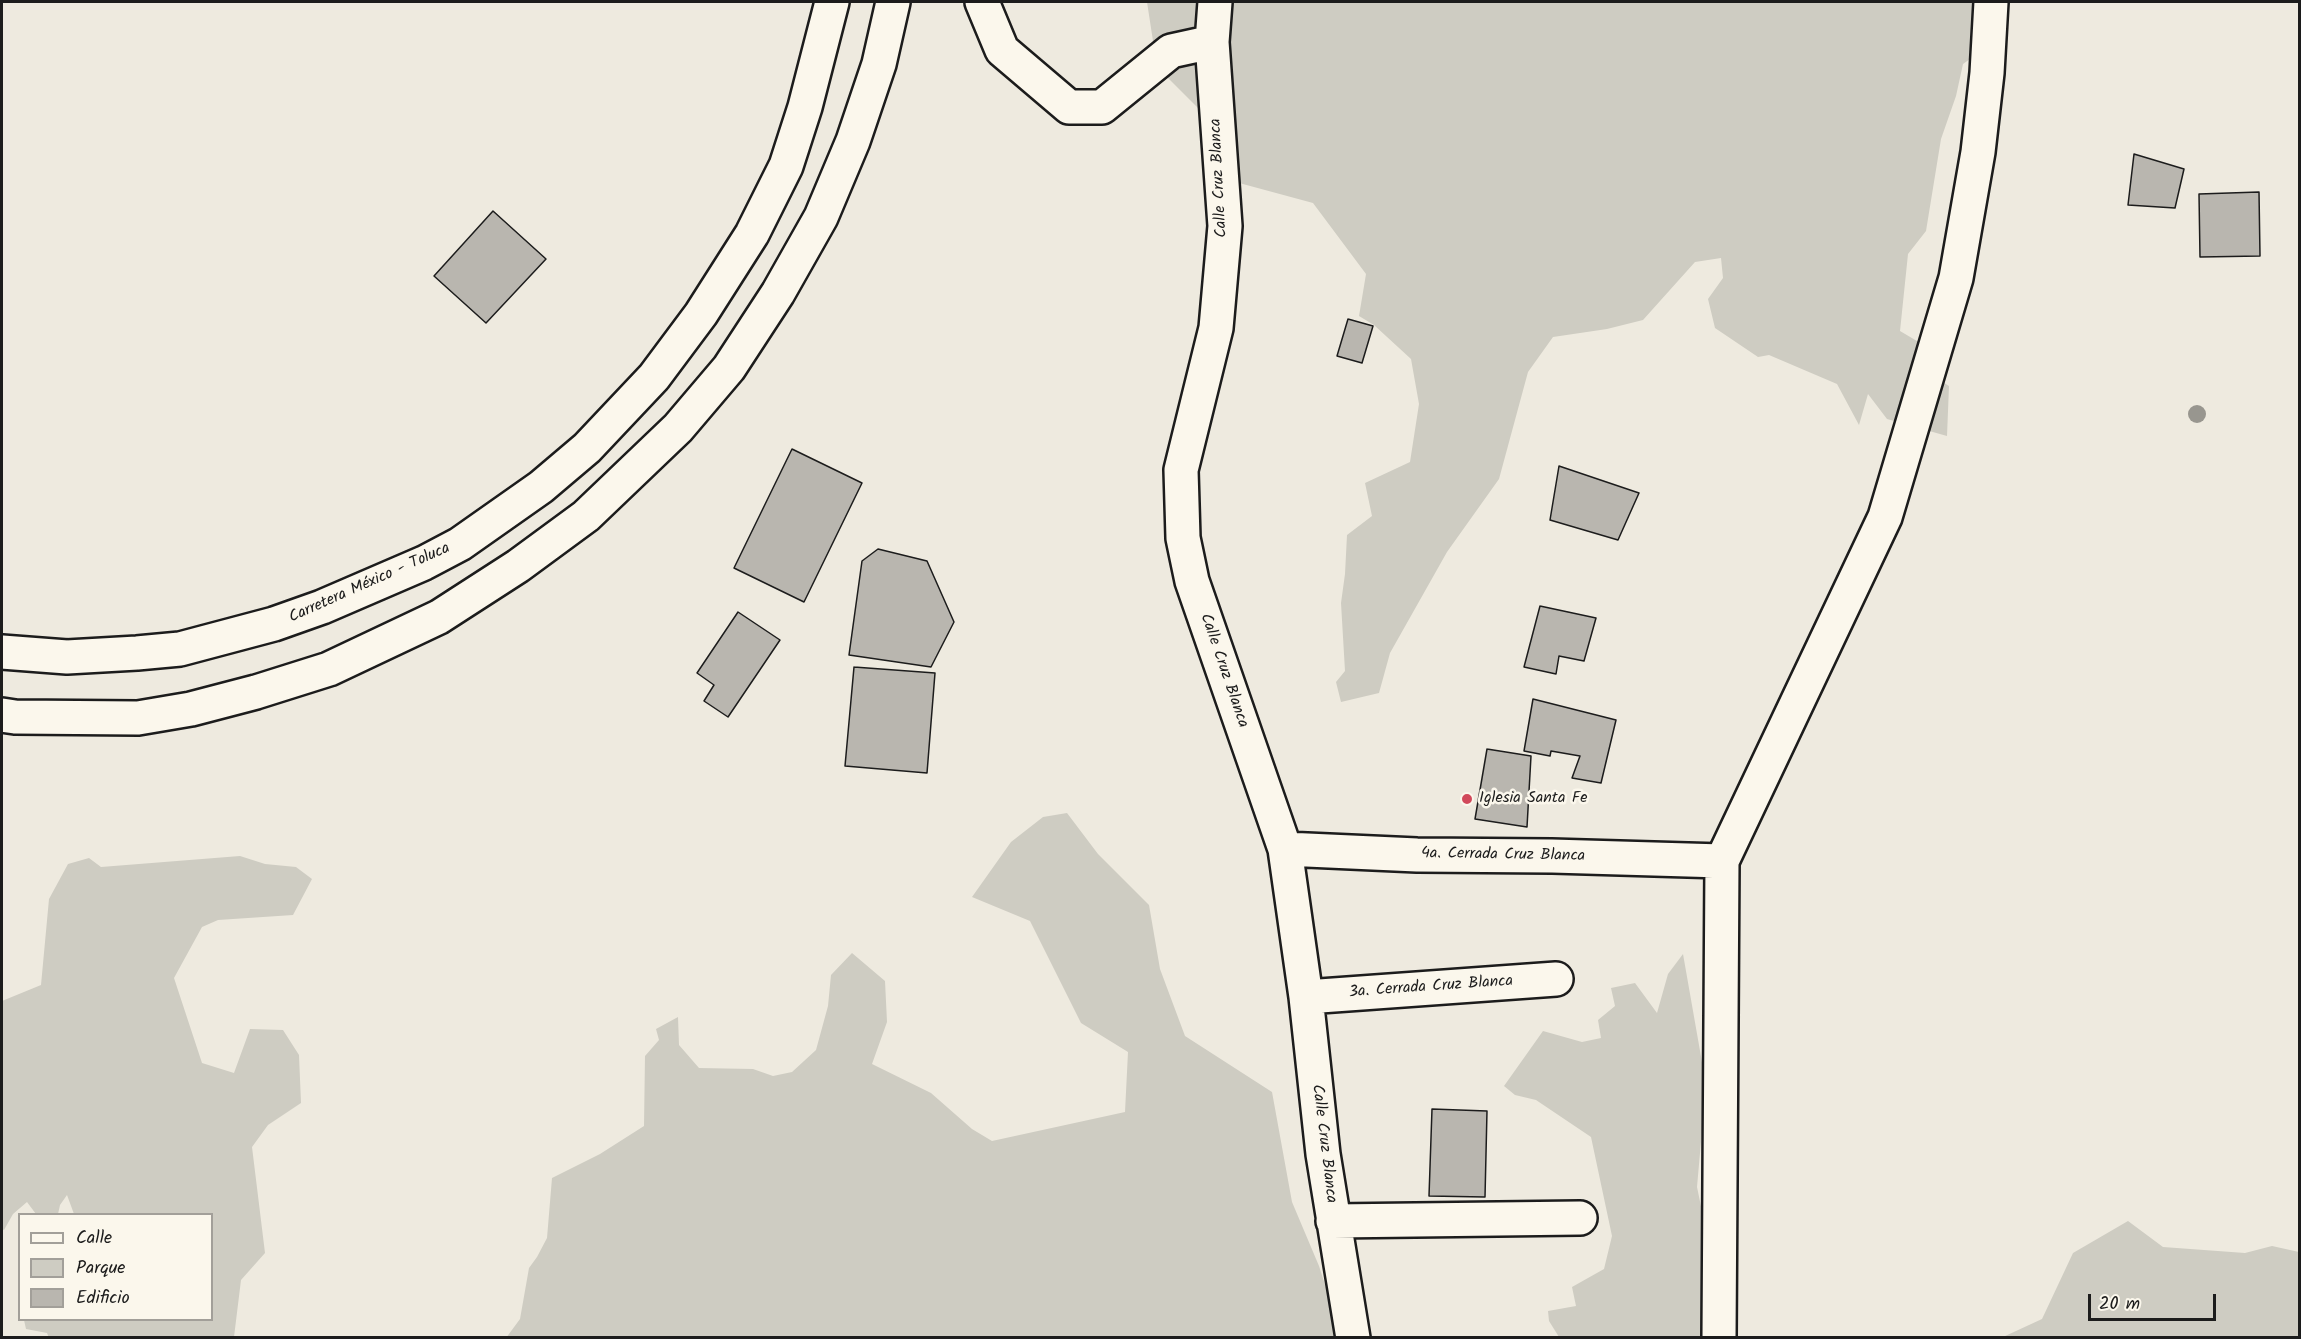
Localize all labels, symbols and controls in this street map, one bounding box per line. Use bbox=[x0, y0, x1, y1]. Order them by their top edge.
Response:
street label: Calle Cruz Blanca bbox=[1207, 118, 1233, 238]
street label: Carretera México - Toluca bbox=[286, 540, 454, 628]
street label: Calle Cruz Blanca bbox=[1194, 611, 1252, 731]
place label: Iglesia Santa Fe bbox=[1479, 789, 1587, 809]
marker: Iglesia Santa Fe bbox=[1460, 792, 1474, 806]
street label: 4a. Cerrada Cruz Blanca bbox=[1421, 845, 1585, 867]
street label: 3a. Cerrada Cruz Blanca bbox=[1348, 973, 1514, 1003]
street label: Calle Cruz Blanca bbox=[1306, 1084, 1340, 1204]
legend bbox=[18, 1213, 213, 1321]
text: Calle bbox=[76, 1224, 112, 1253]
text: Parque bbox=[76, 1254, 125, 1283]
scale bar bbox=[2091, 1282, 2218, 1320]
text: Edificio bbox=[76, 1284, 130, 1313]
text: 20 m bbox=[2099, 1290, 2140, 1319]

